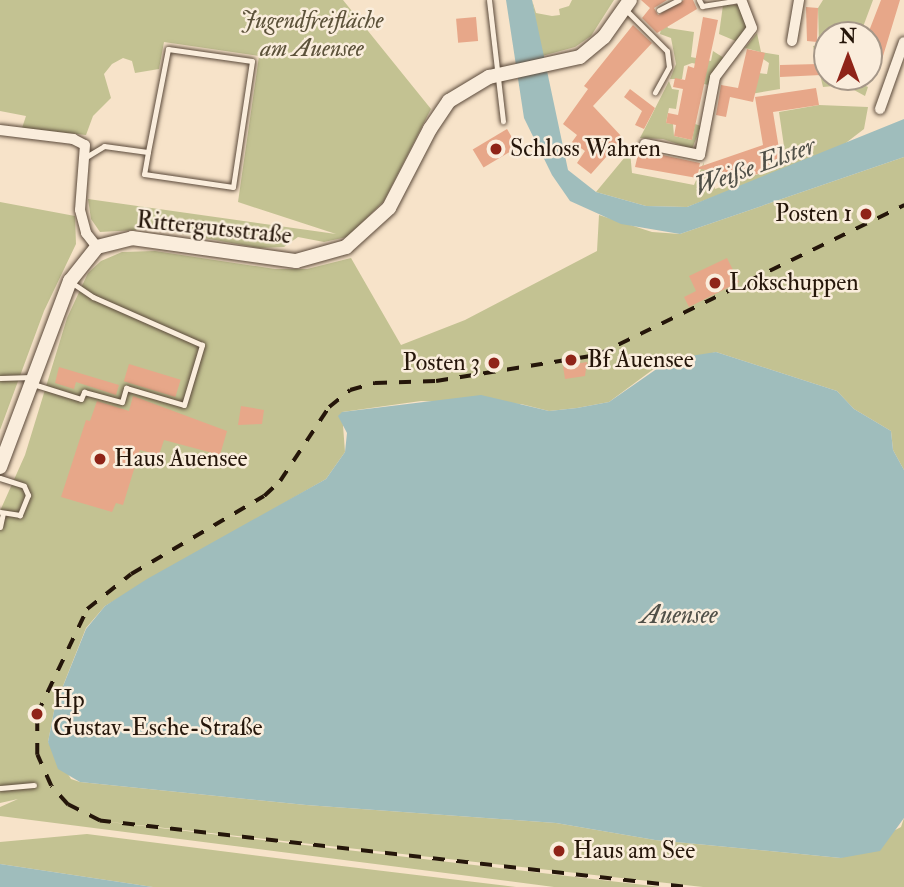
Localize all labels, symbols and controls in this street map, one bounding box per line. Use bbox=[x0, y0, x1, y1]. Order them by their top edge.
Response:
park label: Jugendfreifläche am Auensee bbox=[241, 7, 383, 63]
north arrow bbox=[813, 21, 883, 91]
text: N bbox=[839, 25, 857, 49]
water label: Weiße Elster bbox=[690, 131, 820, 203]
place label: Schloss Wahren bbox=[510, 135, 661, 163]
marker: Schloss Wahren bbox=[488, 141, 504, 157]
place label: Posten 1 bbox=[775, 200, 852, 228]
street label: Rittergutsstraße bbox=[135, 206, 293, 250]
marker: Posten 1 bbox=[858, 206, 874, 222]
place label: Lokschuppen bbox=[729, 269, 859, 297]
marker: Lokschuppen bbox=[707, 275, 723, 291]
place label: Bf Auensee bbox=[587, 346, 694, 374]
place label: Posten 3 bbox=[402, 349, 480, 377]
marker: Bf Auensee bbox=[561, 350, 581, 370]
marker: Posten 3 bbox=[486, 355, 502, 371]
place label: Haus Auensee bbox=[114, 445, 247, 473]
marker: Haus Auensee bbox=[92, 451, 108, 467]
water label: Auensee bbox=[640, 600, 718, 632]
place label: Hp Gustav-Esche-Straße bbox=[53, 686, 262, 742]
marker: Hp Gustav-Esche-Straße bbox=[27, 704, 47, 724]
place label: Haus am See bbox=[573, 837, 695, 865]
marker: Haus am See bbox=[551, 843, 567, 859]

